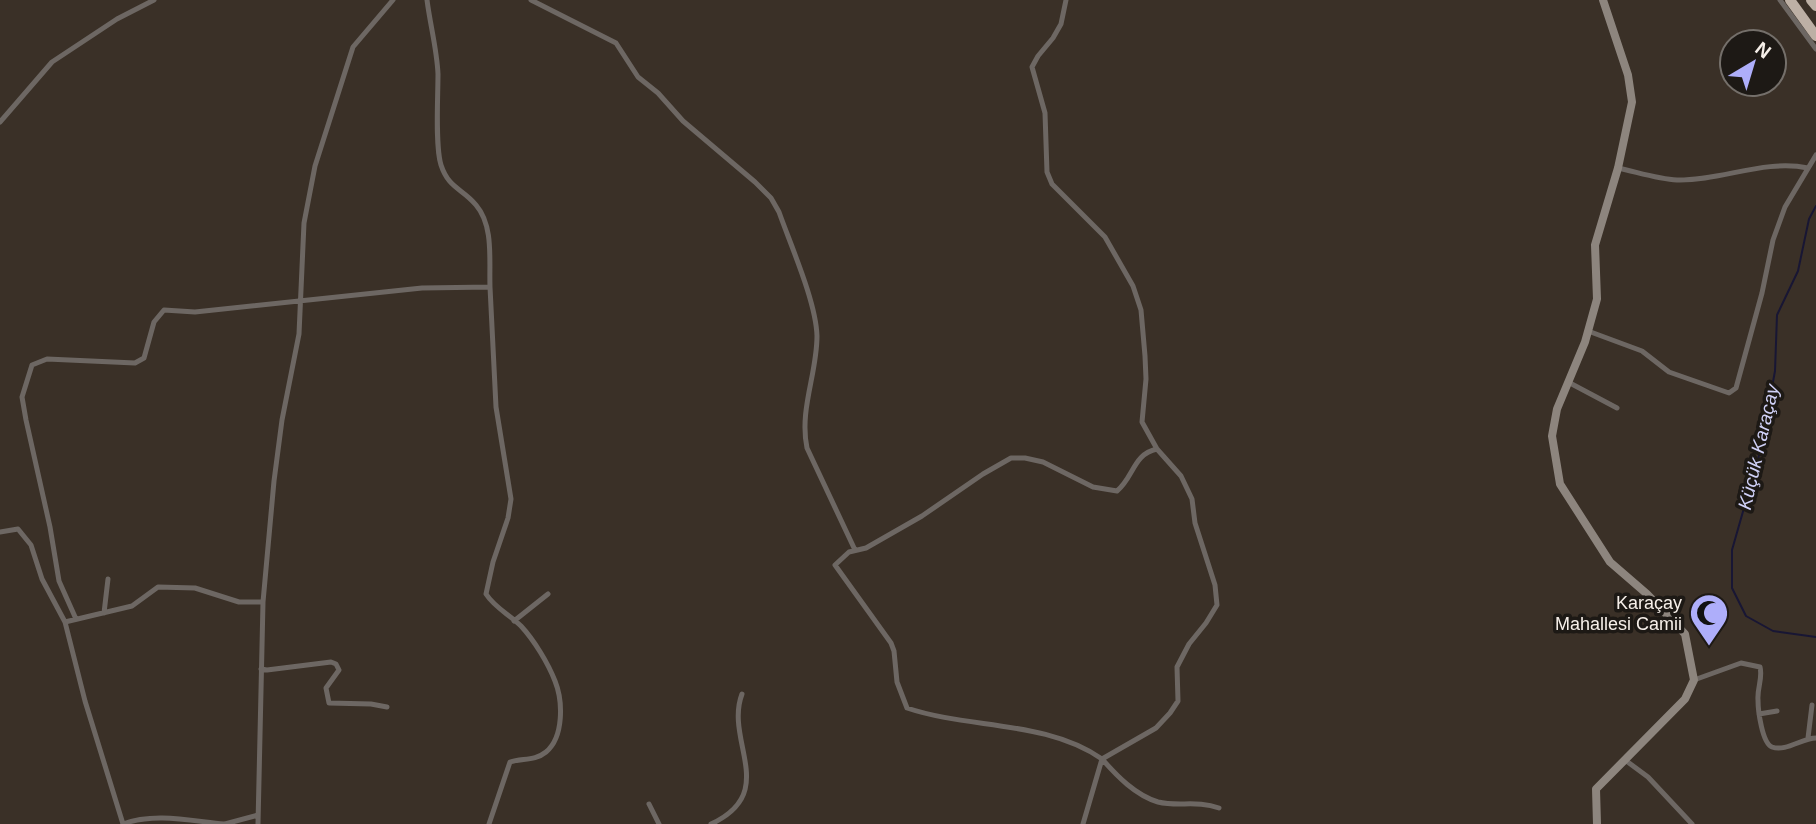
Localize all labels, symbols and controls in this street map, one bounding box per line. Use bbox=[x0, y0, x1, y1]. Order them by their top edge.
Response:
north arrow bbox=[1718, 28, 1788, 98]
text: N bbox=[1751, 37, 1775, 62]
water label: Küçük Karaçay bbox=[1734, 381, 1783, 512]
mosque icon: Karaçay Mahallesi Camii bbox=[1688, 592, 1730, 647]
place label: Karaçay Mahallesi Camii bbox=[1555, 593, 1682, 634]

